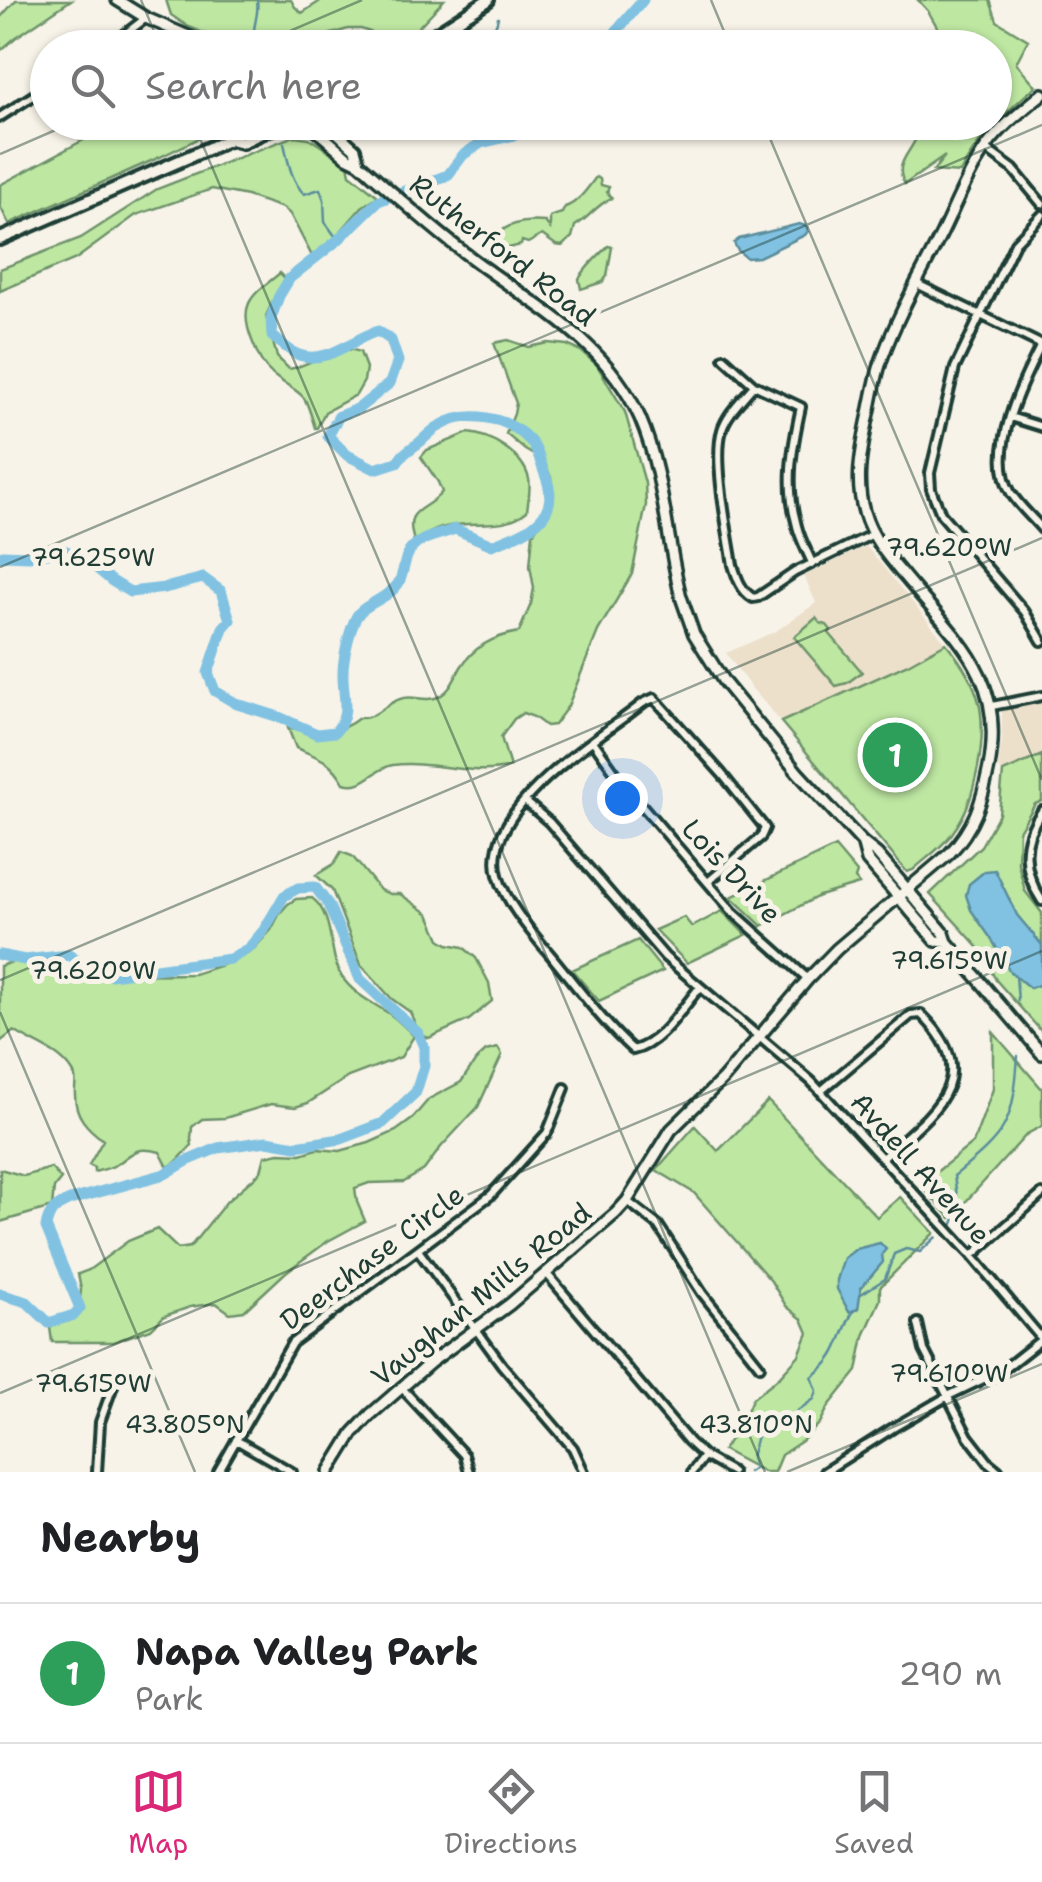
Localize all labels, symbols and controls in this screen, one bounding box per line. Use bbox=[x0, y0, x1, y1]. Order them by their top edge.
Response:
search box bbox=[30, 30, 1012, 140]
icon: search bbox=[65, 58, 120, 113]
text: Search here bbox=[145, 60, 362, 111]
street label: Rutherford Road bbox=[402, 165, 604, 335]
text: 79.620°W bbox=[886, 530, 1012, 564]
text: 79.625°W bbox=[31, 540, 155, 574]
pin: 1 bbox=[862, 718, 928, 792]
your location bbox=[597, 773, 648, 824]
street label: Lois Drive bbox=[673, 810, 791, 932]
text: 79.615°W bbox=[890, 943, 1008, 977]
text: 79.620°W bbox=[30, 953, 156, 987]
street label: Avdell Avenue bbox=[842, 1084, 1000, 1252]
street label: Deerchase Circle bbox=[272, 1175, 472, 1339]
street label: Vaughan Mills Road bbox=[363, 1193, 599, 1395]
text: 79.610°W bbox=[889, 1356, 1009, 1390]
text: 79.615°W bbox=[34, 1366, 152, 1400]
text: 43.805°N bbox=[125, 1407, 245, 1441]
text: 43.810°N bbox=[699, 1407, 813, 1441]
text: Nearby bbox=[40, 1509, 200, 1565]
text: Napa Valley Park bbox=[135, 1626, 479, 1677]
text: 1 bbox=[65, 1652, 80, 1695]
text: 290 m bbox=[899, 1652, 1002, 1695]
text: Park bbox=[135, 1677, 204, 1720]
tab: Map bbox=[128, 1764, 188, 1862]
tab: Directions bbox=[445, 1764, 578, 1862]
tab: Saved bbox=[834, 1764, 914, 1862]

